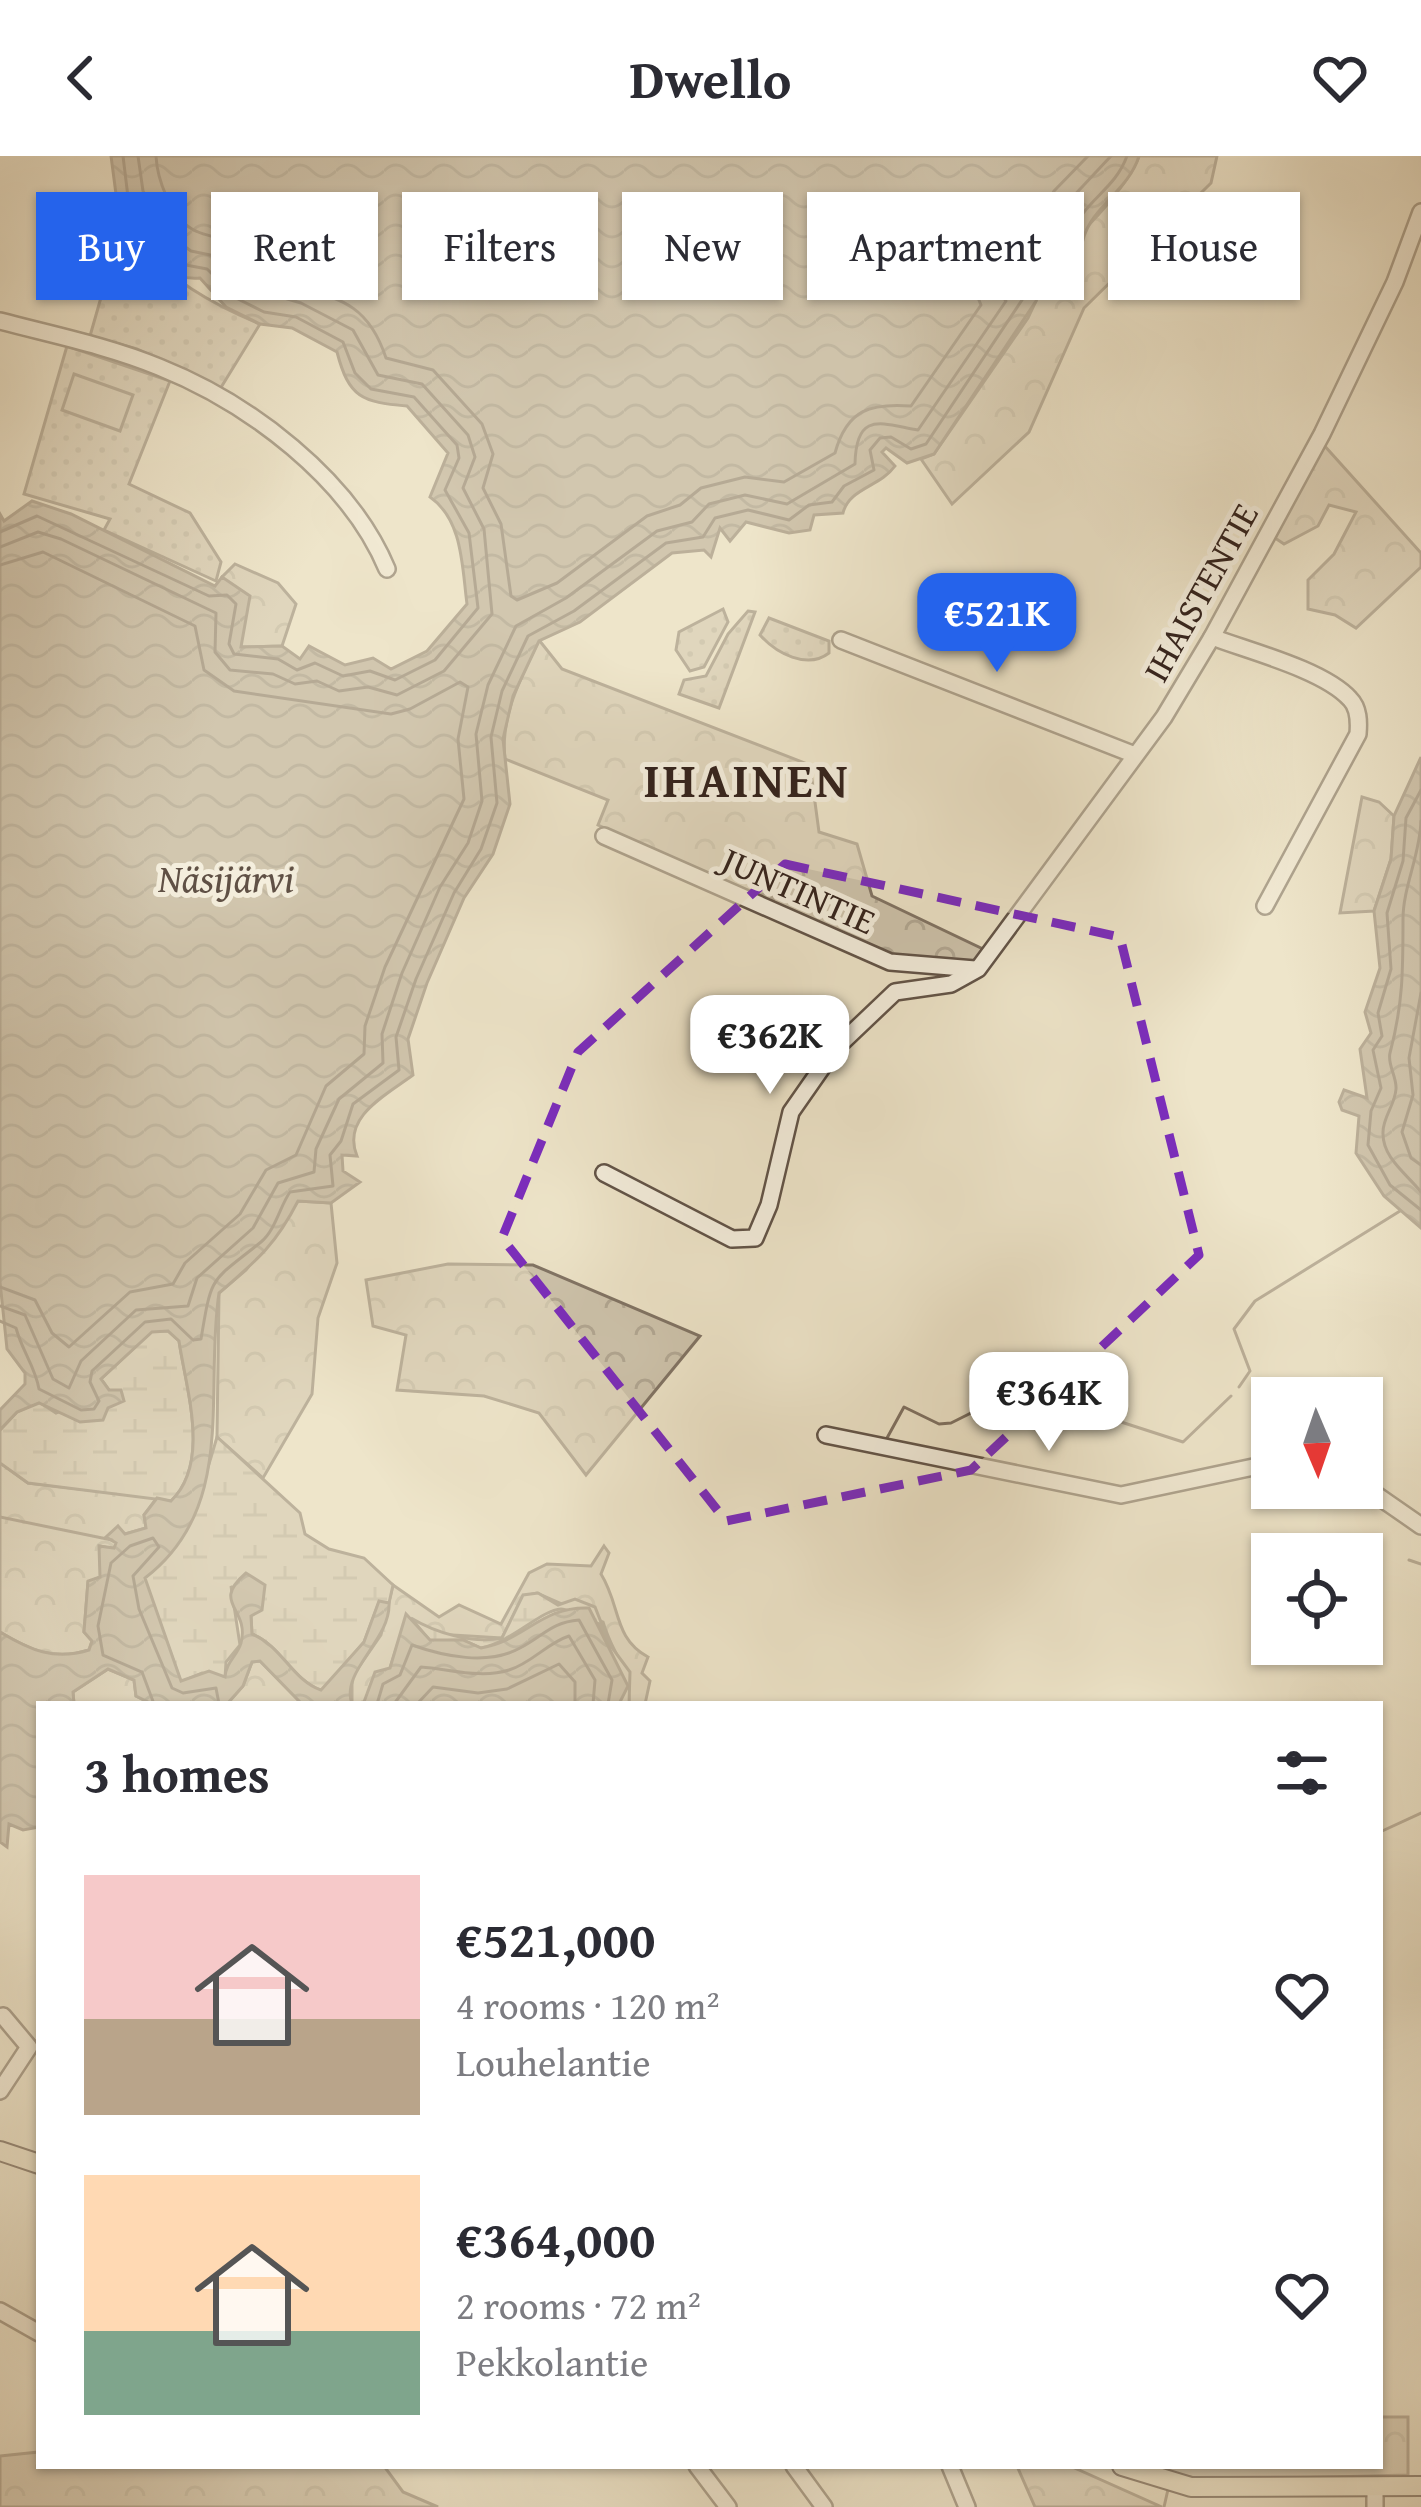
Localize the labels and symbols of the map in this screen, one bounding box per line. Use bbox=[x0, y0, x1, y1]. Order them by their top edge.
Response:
street label: IHAISTENTIE bbox=[1129, 493, 1270, 691]
pin: €521K bbox=[913, 573, 1081, 675]
district label: IHAINEN bbox=[643, 744, 851, 815]
street label: JUNTINTIE bbox=[710, 831, 884, 947]
water label: Näsijärvi bbox=[157, 849, 294, 906]
pin: €362K bbox=[686, 995, 854, 1097]
pin: €364K bbox=[965, 1352, 1133, 1454]
north arrow bbox=[1251, 1377, 1383, 1509]

